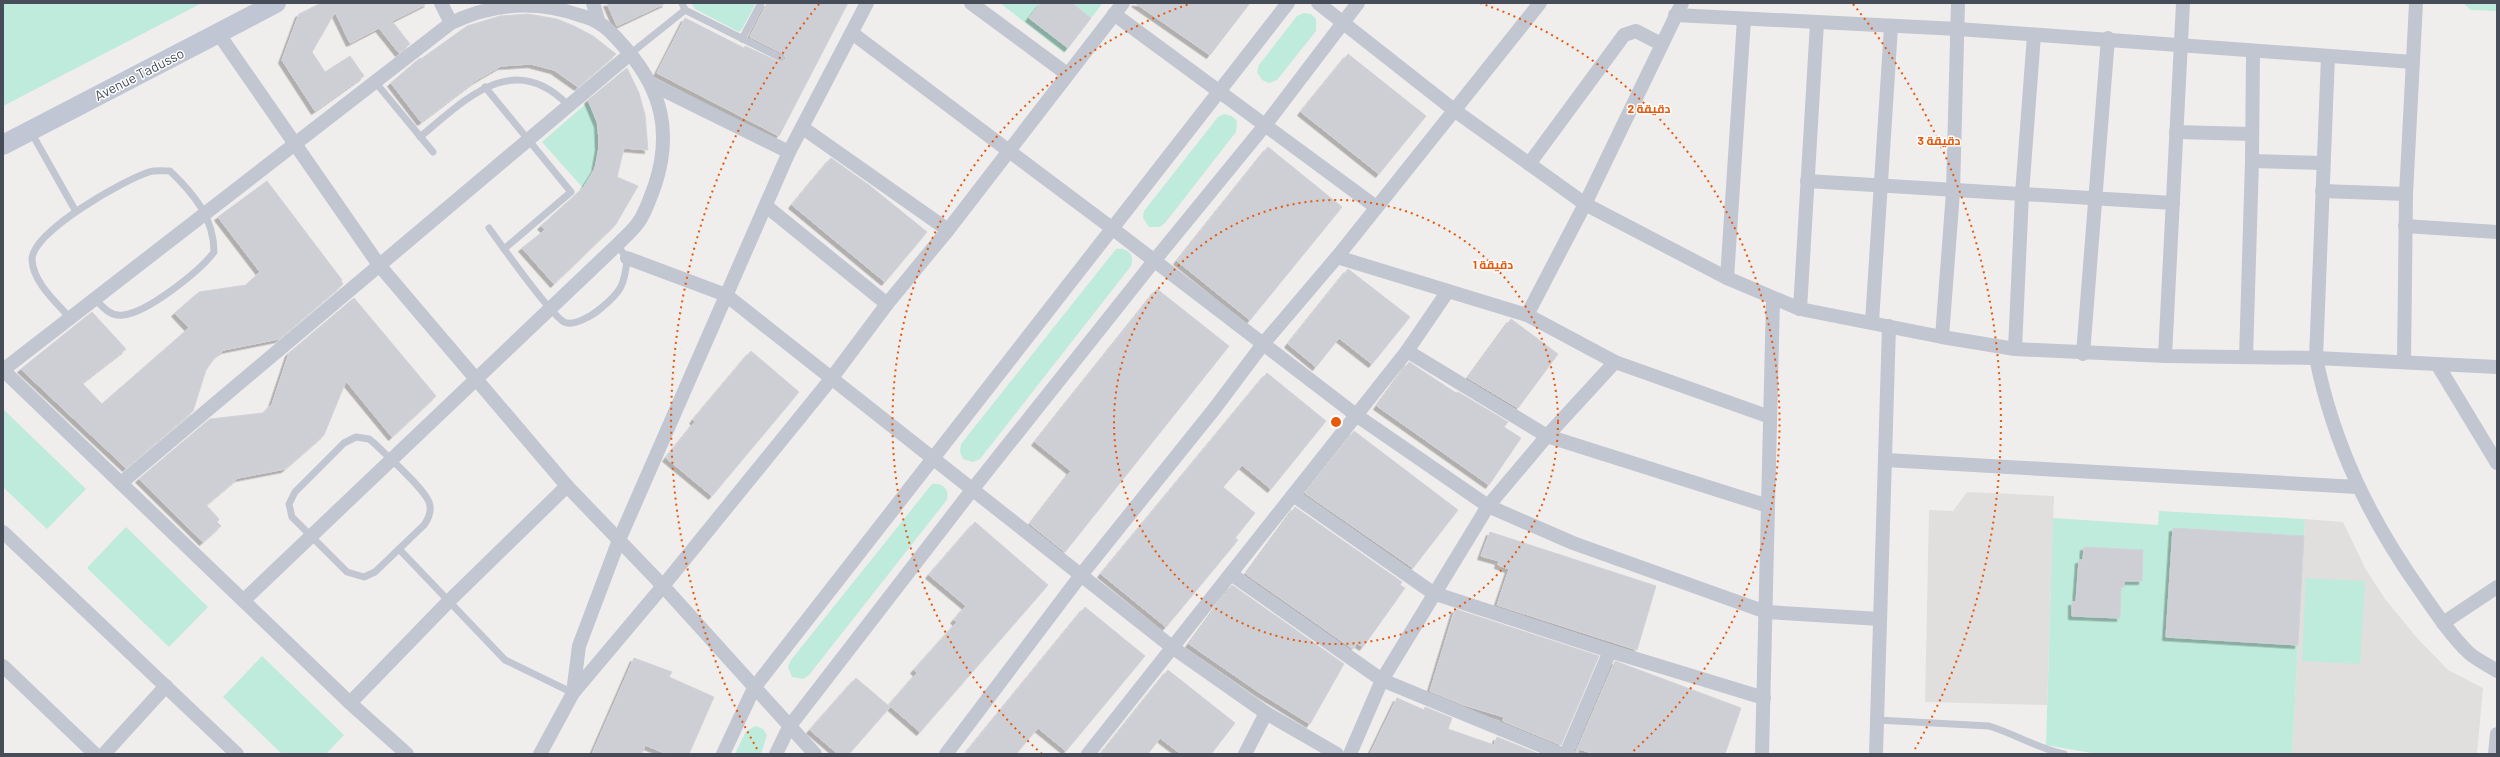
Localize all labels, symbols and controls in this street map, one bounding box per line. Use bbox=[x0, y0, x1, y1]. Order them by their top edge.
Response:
street label: Avenue Tadusso bbox=[91, 44, 187, 104]
text: 2 دقيقة bbox=[1627, 101, 1671, 116]
text: 3 دقيقة bbox=[1918, 133, 1960, 148]
text: 1 دقيقة bbox=[1473, 257, 1513, 272]
centre of rings bbox=[1329, 415, 1343, 429]

